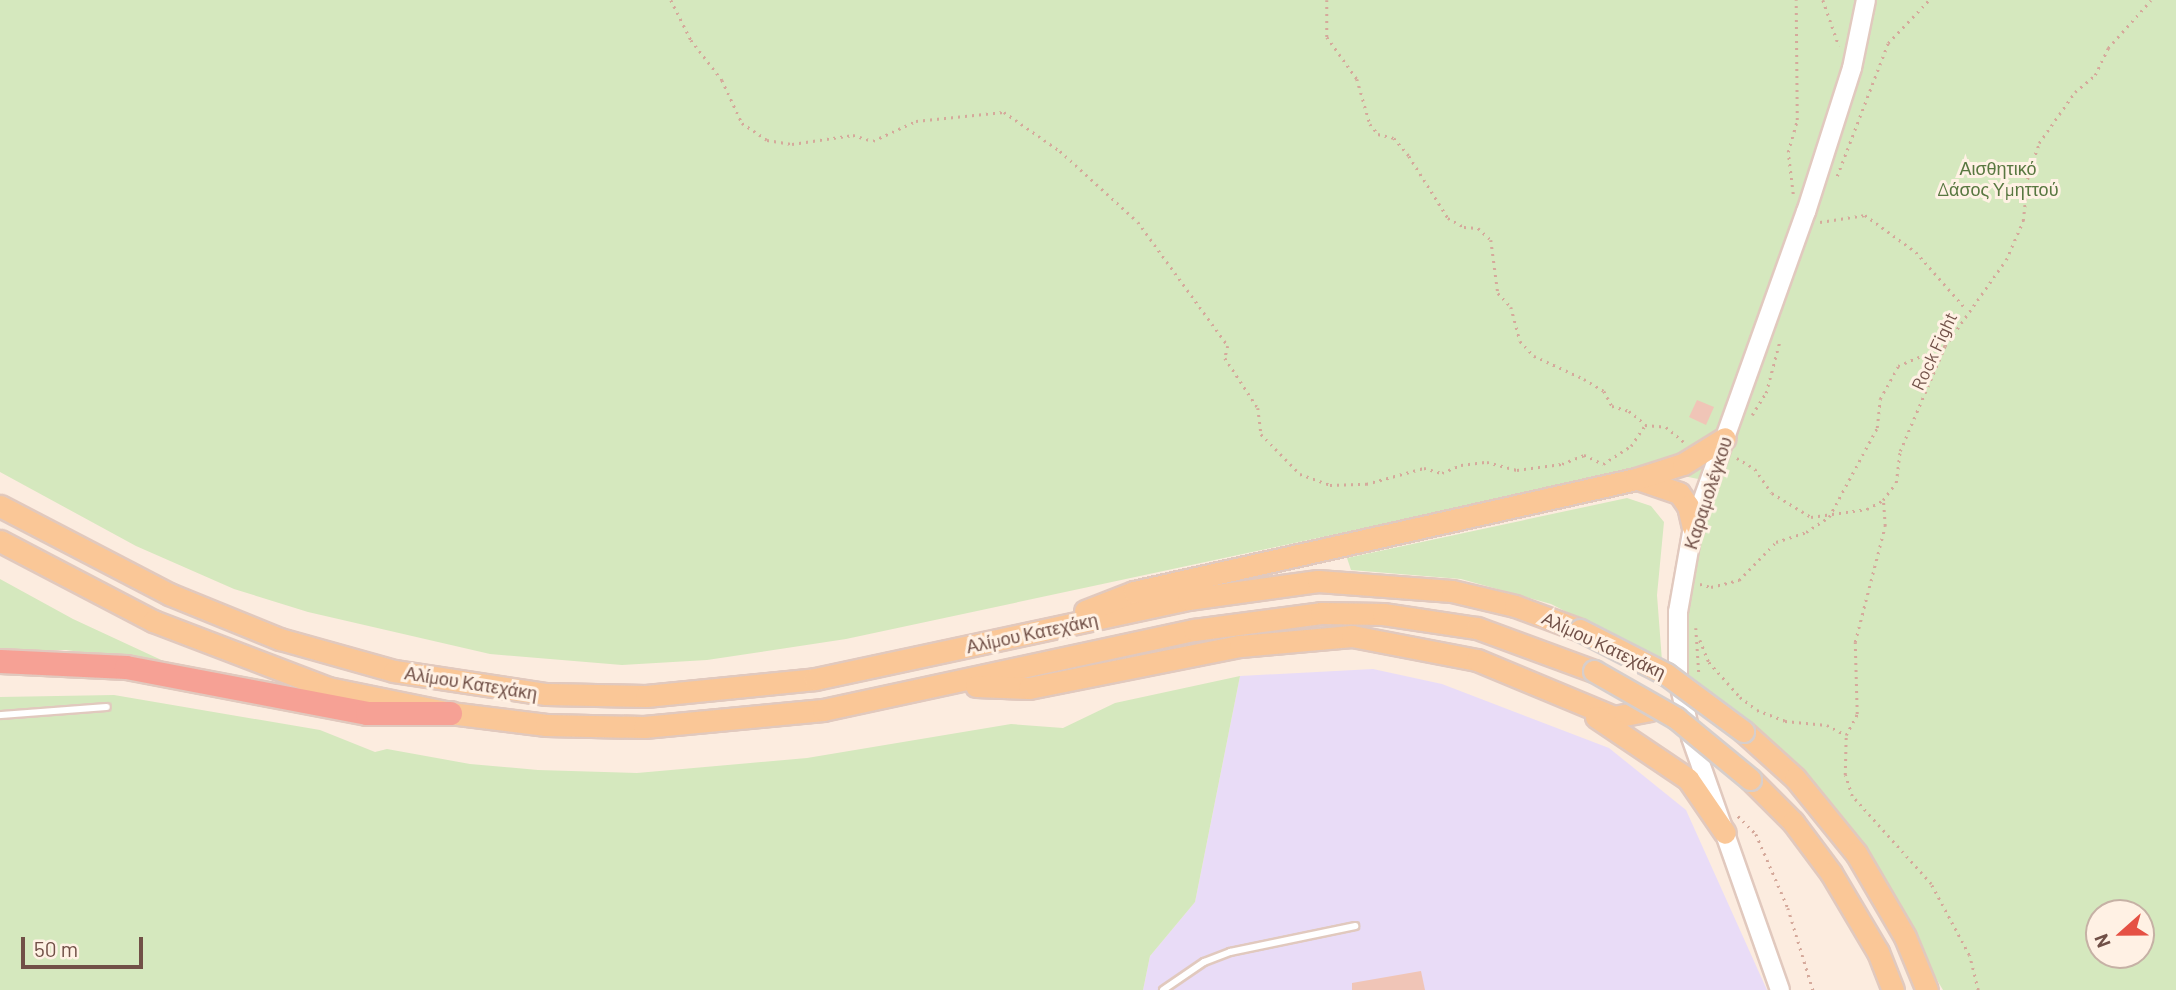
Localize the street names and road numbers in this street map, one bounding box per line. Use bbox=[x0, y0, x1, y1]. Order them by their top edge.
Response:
street label: Rock Fight bbox=[1907, 309, 1961, 393]
street label: Καραμολέγκου bbox=[1680, 434, 1736, 552]
street label: Αλίμου Κατεχάκη bbox=[1539, 607, 1669, 683]
street label: Αλίμου Κατεχάκη bbox=[964, 609, 1100, 657]
street label: Αλίμου Κατεχάκη bbox=[403, 662, 539, 704]

